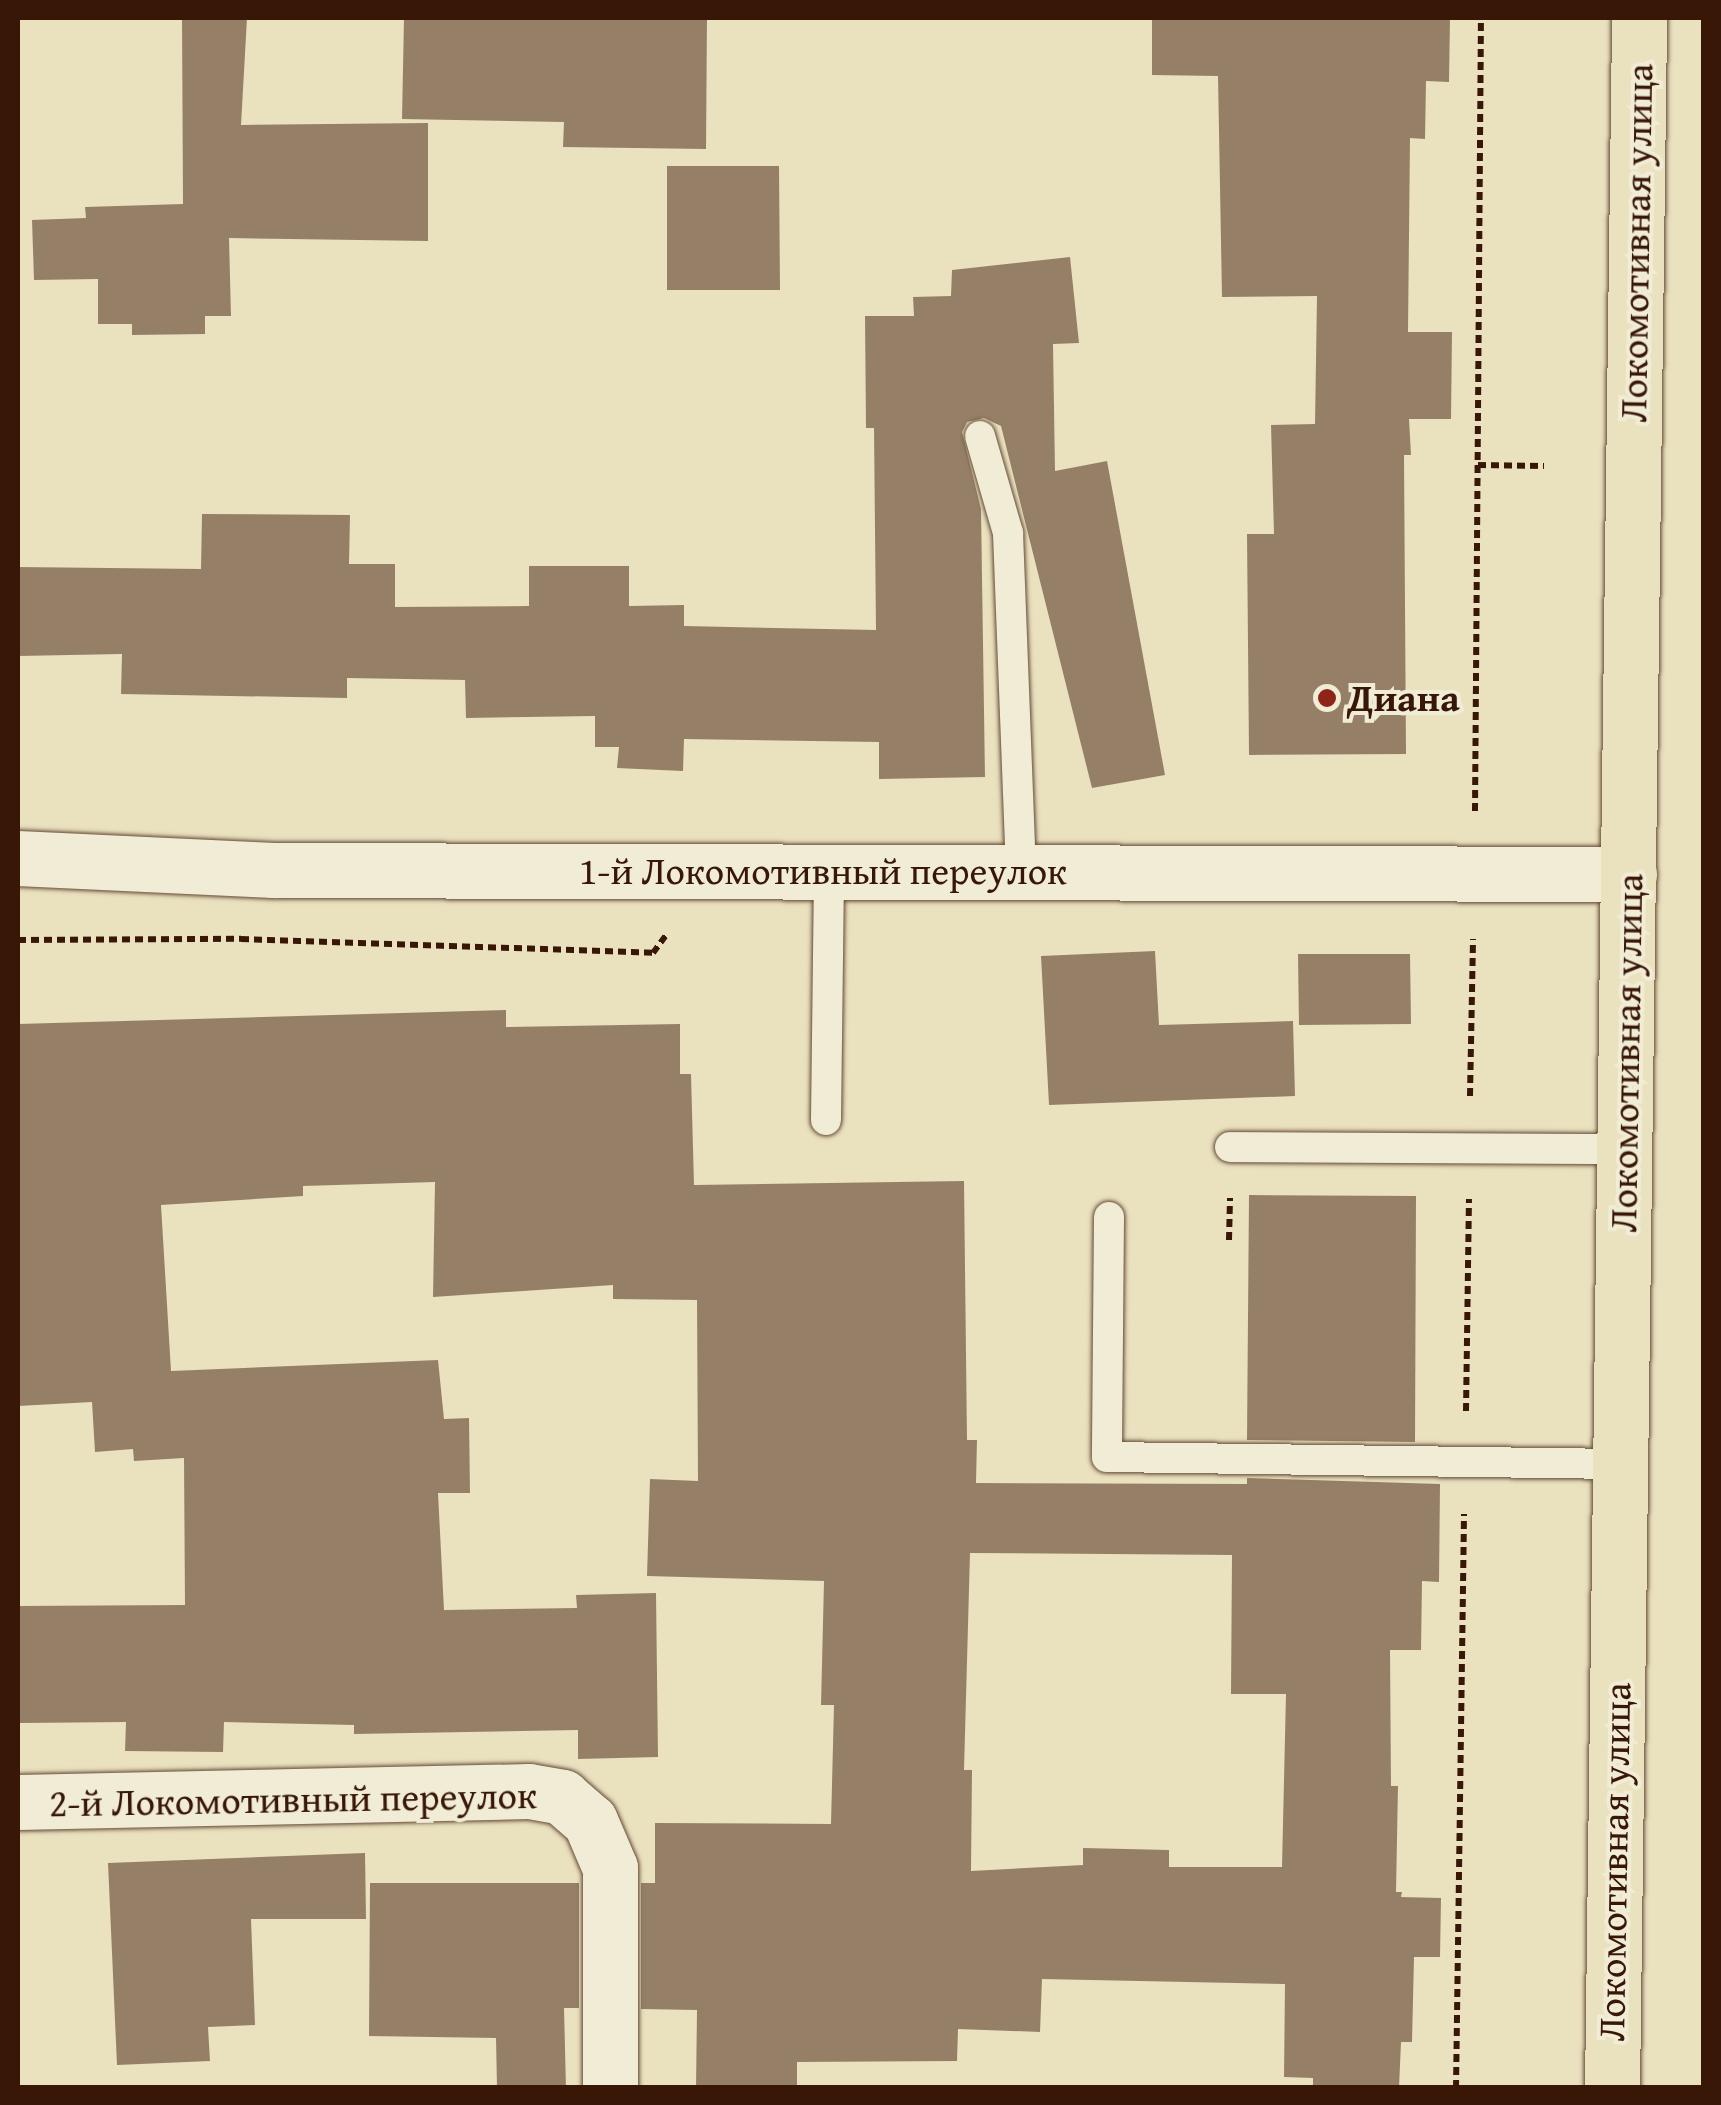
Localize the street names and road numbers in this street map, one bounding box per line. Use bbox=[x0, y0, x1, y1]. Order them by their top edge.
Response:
street label: Локомотивная улица bbox=[1610, 63, 1662, 423]
street label: 1-й Локомотивный переулок bbox=[579, 848, 1067, 894]
street label: Локомотивная улица bbox=[1600, 873, 1652, 1233]
street label: Локомотивная улица bbox=[1588, 1682, 1640, 2042]
street label: 2-й Локомотивный переулок bbox=[49, 1772, 537, 1826]

